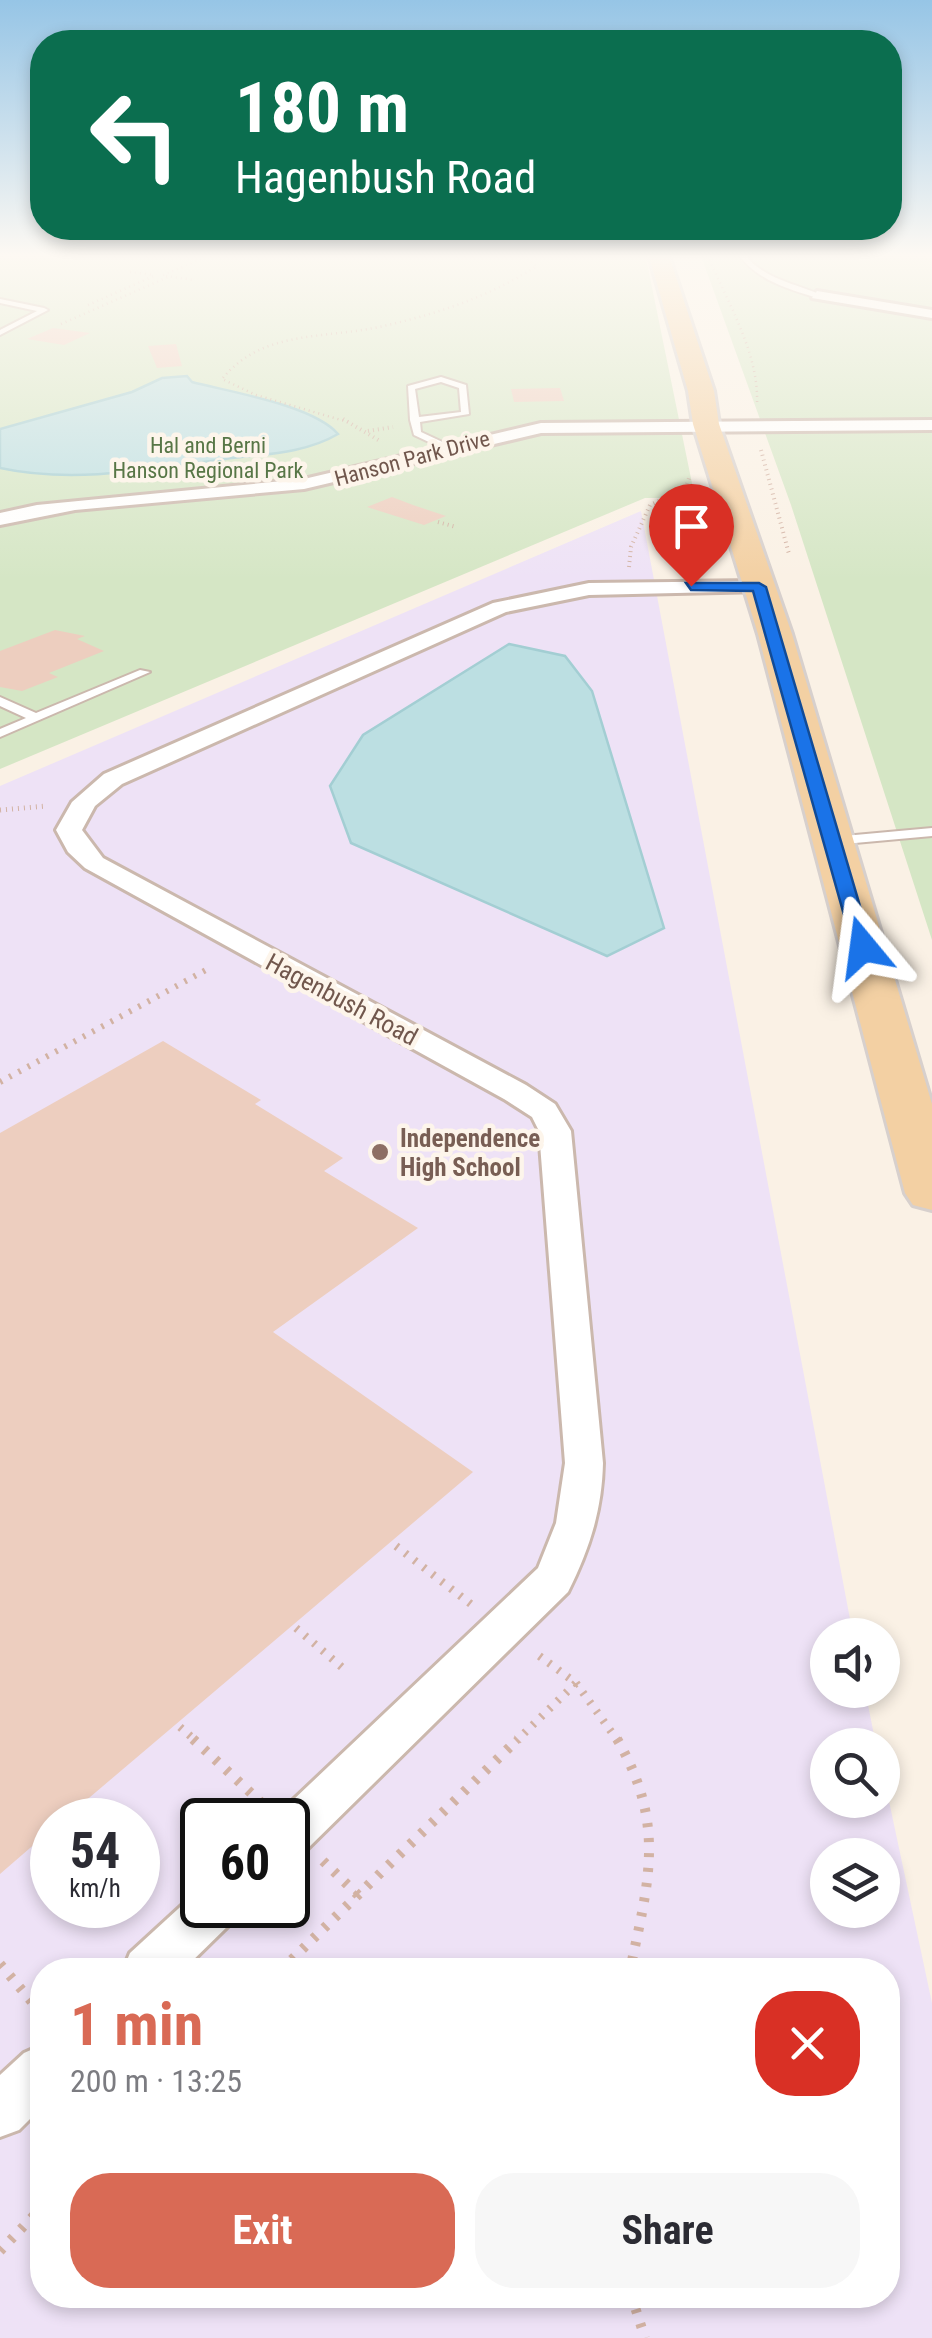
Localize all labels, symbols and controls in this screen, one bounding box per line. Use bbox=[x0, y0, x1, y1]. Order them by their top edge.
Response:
text: 180 m bbox=[235, 67, 409, 149]
icon: left bbox=[70, 70, 200, 200]
text: Hagenbush Road bbox=[235, 151, 536, 204]
street label: Hanson Park Drive bbox=[332, 426, 493, 491]
park label: Hal and Berni Hanson Regional Park bbox=[112, 433, 304, 483]
pin bbox=[649, 484, 734, 587]
icon: arrive bbox=[664, 499, 719, 554]
position arrow bbox=[811, 895, 915, 999]
street label: Hagenbush Road bbox=[261, 947, 423, 1052]
place label: Independence High School bbox=[400, 1124, 540, 1182]
marker: Independence High School bbox=[369, 1141, 391, 1163]
map controls bbox=[810, 1618, 900, 1928]
button: sound bbox=[810, 1618, 900, 1708]
button: search bbox=[810, 1728, 900, 1818]
speed limit sign: 60 bbox=[180, 1798, 310, 1928]
text: 54 bbox=[70, 1822, 120, 1880]
button: layers bbox=[810, 1838, 900, 1928]
text: km/h bbox=[69, 1874, 121, 1903]
text: 1 min bbox=[70, 1989, 203, 2060]
button: close bbox=[755, 1991, 860, 2096]
text: 200 m · 13:25 bbox=[70, 2062, 242, 2100]
button: Exit bbox=[70, 2173, 455, 2288]
button: Share bbox=[475, 2173, 860, 2288]

